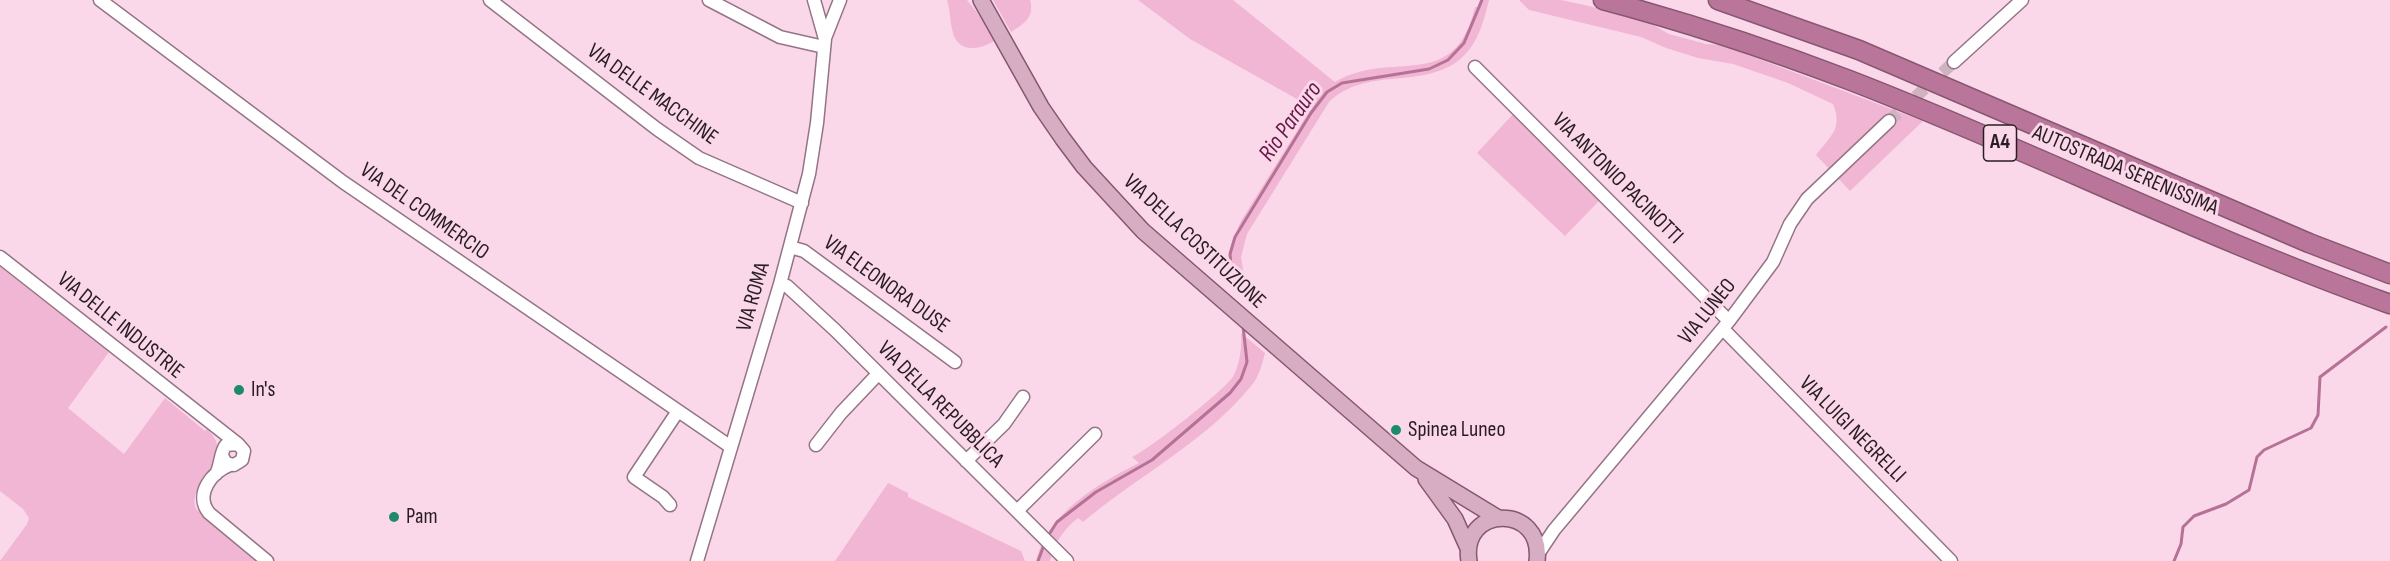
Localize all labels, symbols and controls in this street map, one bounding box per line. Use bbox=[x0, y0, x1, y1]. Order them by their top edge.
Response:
street label: VIA DELLE MACCHINE bbox=[581, 39, 723, 151]
water label: Rio Parauro bbox=[1253, 77, 1329, 167]
street label: VIA ANTONIO PACINOTTI bbox=[1546, 108, 1688, 250]
street label: AUTOSTRADA SERENISSIMA bbox=[2028, 120, 2222, 222]
road number: A4 bbox=[1984, 125, 2016, 161]
street label: VIA DEL COMMERCIO bbox=[354, 158, 494, 266]
street label: VIA DELLA COSTITUZIONE bbox=[1117, 169, 1271, 315]
street label: VIA ELEONORA DUSE bbox=[818, 230, 954, 340]
street label: VIA ROMA bbox=[732, 259, 776, 335]
street label: VIA DELLE INDUSTRIE bbox=[51, 267, 189, 385]
street label: VIA LUNEO bbox=[1674, 274, 1742, 350]
street label: VIA DELLA REPUBBLICA bbox=[871, 336, 1009, 474]
street label: VIA LUIGI NEGRELLI bbox=[1793, 371, 1911, 489]
place label: In's bbox=[251, 377, 275, 403]
marker: In's bbox=[232, 383, 246, 397]
place label: Spinea Luneo bbox=[1408, 417, 1506, 443]
marker: Spinea Luneo bbox=[1389, 423, 1403, 437]
place label: Pam bbox=[406, 504, 438, 530]
marker: Pam bbox=[387, 510, 401, 524]

